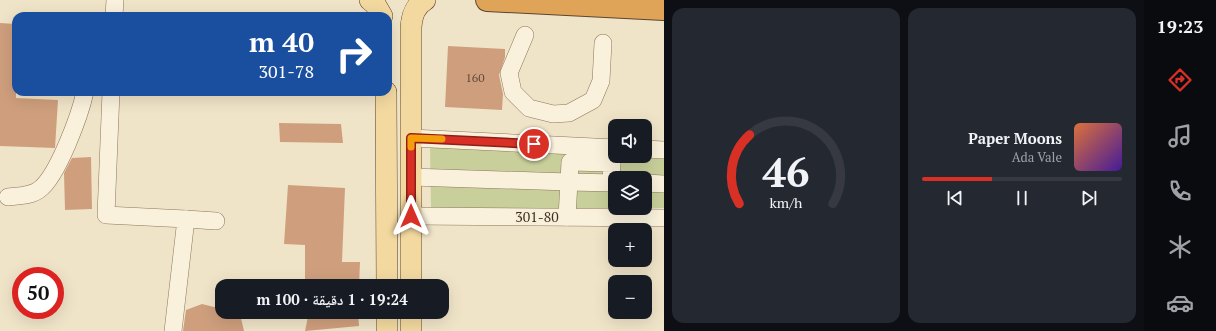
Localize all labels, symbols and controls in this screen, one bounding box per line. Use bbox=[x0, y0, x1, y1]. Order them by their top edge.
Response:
text: 19:23 bbox=[1157, 14, 1203, 38]
text: 40 m bbox=[249, 23, 314, 60]
icon: right bbox=[328, 28, 380, 80]
text: 301-78 bbox=[258, 59, 314, 83]
icon: directions bbox=[1166, 66, 1194, 94]
house number: 160 bbox=[465, 70, 485, 85]
map controls bbox=[608, 119, 652, 319]
button: sound bbox=[608, 119, 652, 163]
icon: music bbox=[1166, 122, 1194, 150]
pin bbox=[517, 127, 551, 161]
text: Paper Moons bbox=[968, 128, 1062, 148]
icon: arrive bbox=[523, 133, 545, 155]
text: 46 bbox=[762, 143, 810, 198]
text: Ada Vale bbox=[1012, 148, 1062, 166]
button: layers bbox=[608, 171, 652, 215]
icon: phone bbox=[1166, 177, 1194, 205]
icon: previous bbox=[944, 187, 966, 209]
icon: pause bbox=[1011, 187, 1033, 209]
icon: next bbox=[1078, 187, 1100, 209]
text: km/h bbox=[770, 192, 803, 211]
position arrow bbox=[390, 195, 432, 237]
street label: 301-80 bbox=[515, 207, 559, 226]
button: + bbox=[608, 223, 652, 267]
icon: climate bbox=[1166, 233, 1194, 261]
speed limit sign: 50 bbox=[12, 267, 64, 319]
button: − bbox=[608, 275, 652, 319]
text: 19:24 · 1 دقيقة · 100 m bbox=[256, 289, 408, 309]
icon: car bbox=[1166, 289, 1194, 317]

